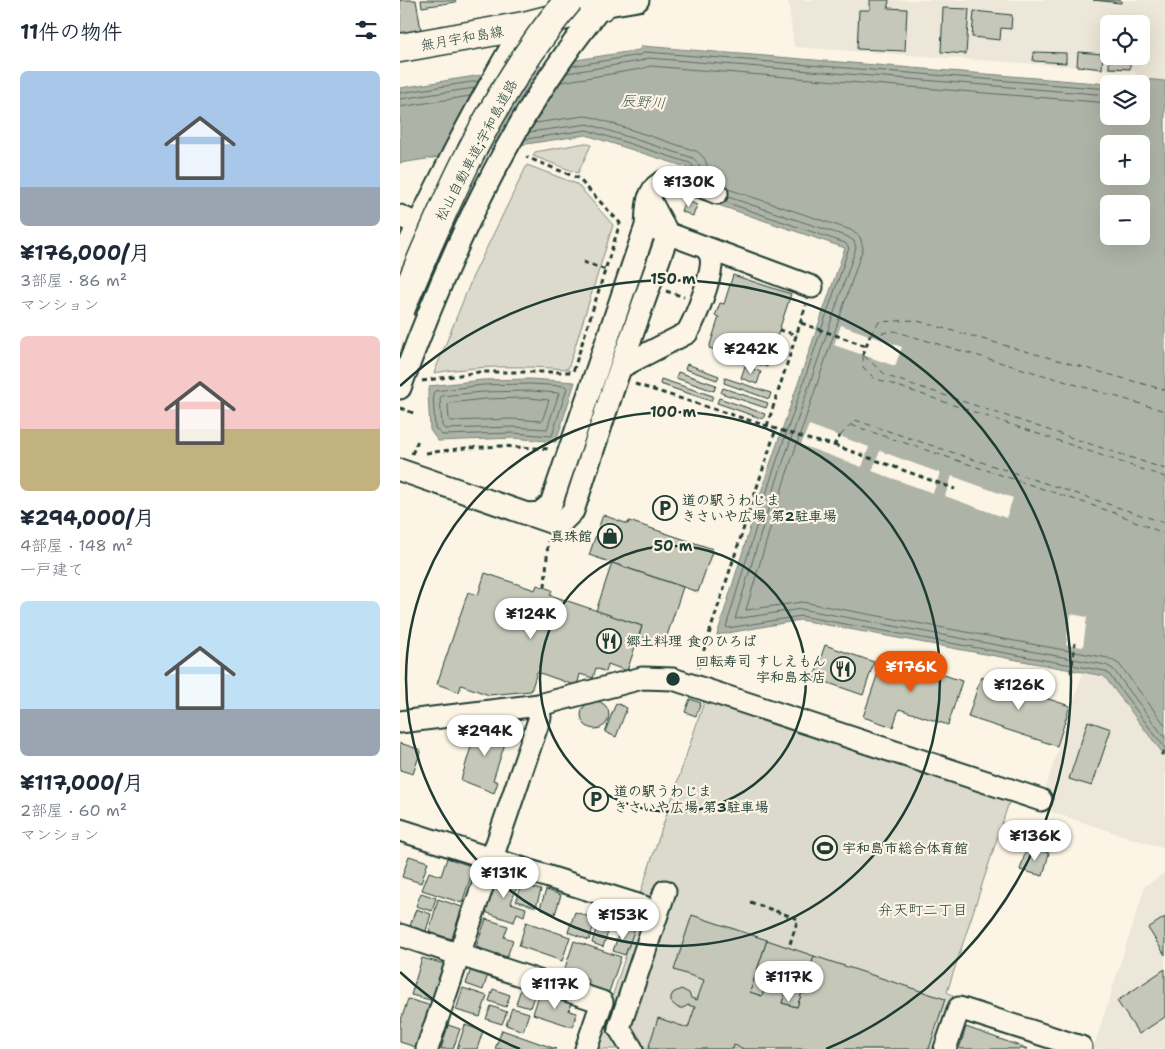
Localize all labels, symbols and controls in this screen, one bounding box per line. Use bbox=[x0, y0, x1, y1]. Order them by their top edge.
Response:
map controls bbox=[1100, 15, 1150, 245]
button: locate bbox=[1100, 15, 1150, 65]
icon: filters bbox=[352, 16, 380, 44]
text: 11件の物件 bbox=[20, 18, 123, 46]
street label: 無月宇和島線 bbox=[419, 22, 505, 54]
button: layers bbox=[1100, 75, 1150, 125]
street label: 松山自動車道;宇和島道路 bbox=[431, 76, 521, 224]
water label: 辰野川 bbox=[620, 90, 666, 114]
icon: home bbox=[155, 103, 245, 193]
button: + bbox=[1100, 135, 1150, 185]
pin: ¥130K bbox=[654, 166, 724, 208]
text: ¥130K bbox=[663, 171, 715, 192]
button: − bbox=[1100, 195, 1150, 245]
text: ¥176,000/月 bbox=[20, 239, 150, 267]
text: 150 m bbox=[650, 269, 696, 289]
text: 3部屋 · 86 m² bbox=[20, 270, 127, 291]
text: マンション bbox=[20, 294, 99, 315]
pin: ¥242K bbox=[716, 332, 786, 375]
text: ¥242K bbox=[724, 338, 778, 359]
icon: home bbox=[155, 368, 245, 458]
text: 100 m bbox=[650, 402, 696, 422]
place label: 道の駅うわじま きさいや広場 第2駐車場 bbox=[682, 491, 837, 525]
parking icon: 道の駅うわじま きさいや広場 第2駐車場 bbox=[652, 495, 678, 521]
text: ¥294,000/月 bbox=[20, 504, 155, 532]
shop icon: 真珠館 bbox=[597, 523, 623, 549]
place label: 真珠館 bbox=[550, 527, 592, 545]
text: 4部屋 · 148 m² bbox=[20, 535, 133, 556]
text: 50 m bbox=[654, 536, 693, 556]
text: 一戸建て bbox=[20, 559, 84, 580]
pin: ¥124K bbox=[496, 598, 566, 640]
text: ¥124K bbox=[506, 603, 556, 624]
restaurant icon: 郷土料理 食のひろば bbox=[596, 628, 622, 654]
place label: 郷土料理 食のひろば bbox=[626, 632, 757, 650]
icon: home bbox=[155, 633, 245, 723]
pin: ¥176K bbox=[876, 650, 946, 693]
place label: 回転寿司 すしえもん 宇和島本店 bbox=[695, 652, 826, 686]
restaurant icon: 回転寿司 すしえもん 宇和島本店 bbox=[830, 656, 856, 682]
text: ¥176K bbox=[885, 656, 937, 677]
pin: ¥126K bbox=[984, 668, 1054, 711]
centre of rings bbox=[664, 670, 682, 688]
text: ¥126K bbox=[994, 674, 1044, 695]
pin: ¥294K bbox=[450, 714, 520, 757]
text: ¥294K bbox=[458, 720, 512, 741]
text: ¥117,000/月 bbox=[20, 769, 144, 797]
place label: 道の駅うわじま きさいや広場 第3駐車場 bbox=[614, 782, 769, 816]
parking icon: 道の駅うわじま きさいや広場 第3駐車場 bbox=[583, 786, 609, 812]
text: 2部屋 · 60 m² bbox=[20, 800, 127, 821]
pin: ¥136K bbox=[1000, 820, 1070, 862]
text: マンション bbox=[20, 824, 99, 845]
text: ¥136K bbox=[1009, 825, 1061, 846]
sports icon: 宇和島市総合体育館 bbox=[812, 835, 838, 861]
place label: 宇和島市総合体育館 bbox=[842, 839, 968, 857]
pin: ¥131K bbox=[469, 856, 539, 899]
text: ¥131K bbox=[481, 862, 527, 883]
pin: ¥153K bbox=[588, 898, 658, 941]
district label: 弁天町二丁目 bbox=[878, 900, 968, 920]
text: ¥153K bbox=[598, 904, 648, 925]
pin: ¥117K bbox=[754, 960, 824, 1003]
text: ¥117K bbox=[766, 966, 812, 987]
pin: ¥117K bbox=[520, 968, 590, 1010]
text: ¥117K bbox=[532, 973, 578, 994]

